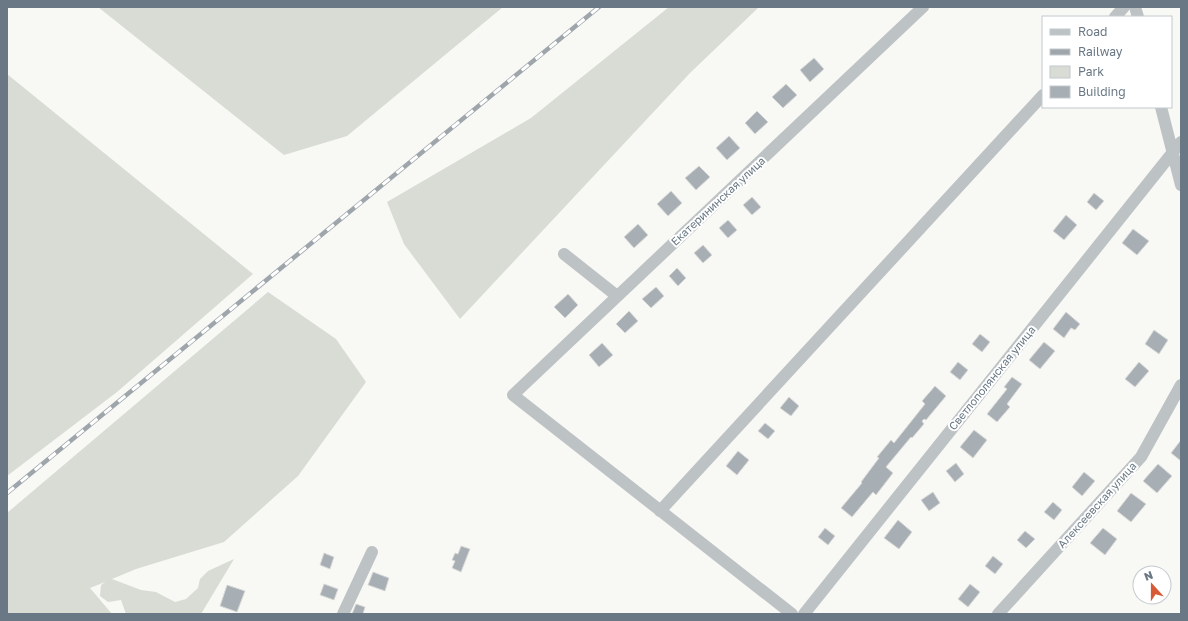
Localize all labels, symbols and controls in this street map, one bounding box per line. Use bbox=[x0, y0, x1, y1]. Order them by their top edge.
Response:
legend bbox=[1042, 16, 1172, 108]
text: Road bbox=[1078, 24, 1107, 39]
text: Railway bbox=[1078, 44, 1123, 59]
text: Park bbox=[1078, 64, 1104, 79]
text: Building bbox=[1078, 84, 1126, 99]
street label: Екатерининская улица bbox=[668, 154, 767, 248]
street label: Светлополянская улица bbox=[946, 323, 1038, 432]
street label: Алексеевская улица bbox=[1055, 459, 1139, 550]
north arrow bbox=[1132, 565, 1172, 605]
text: N bbox=[1142, 568, 1154, 583]

